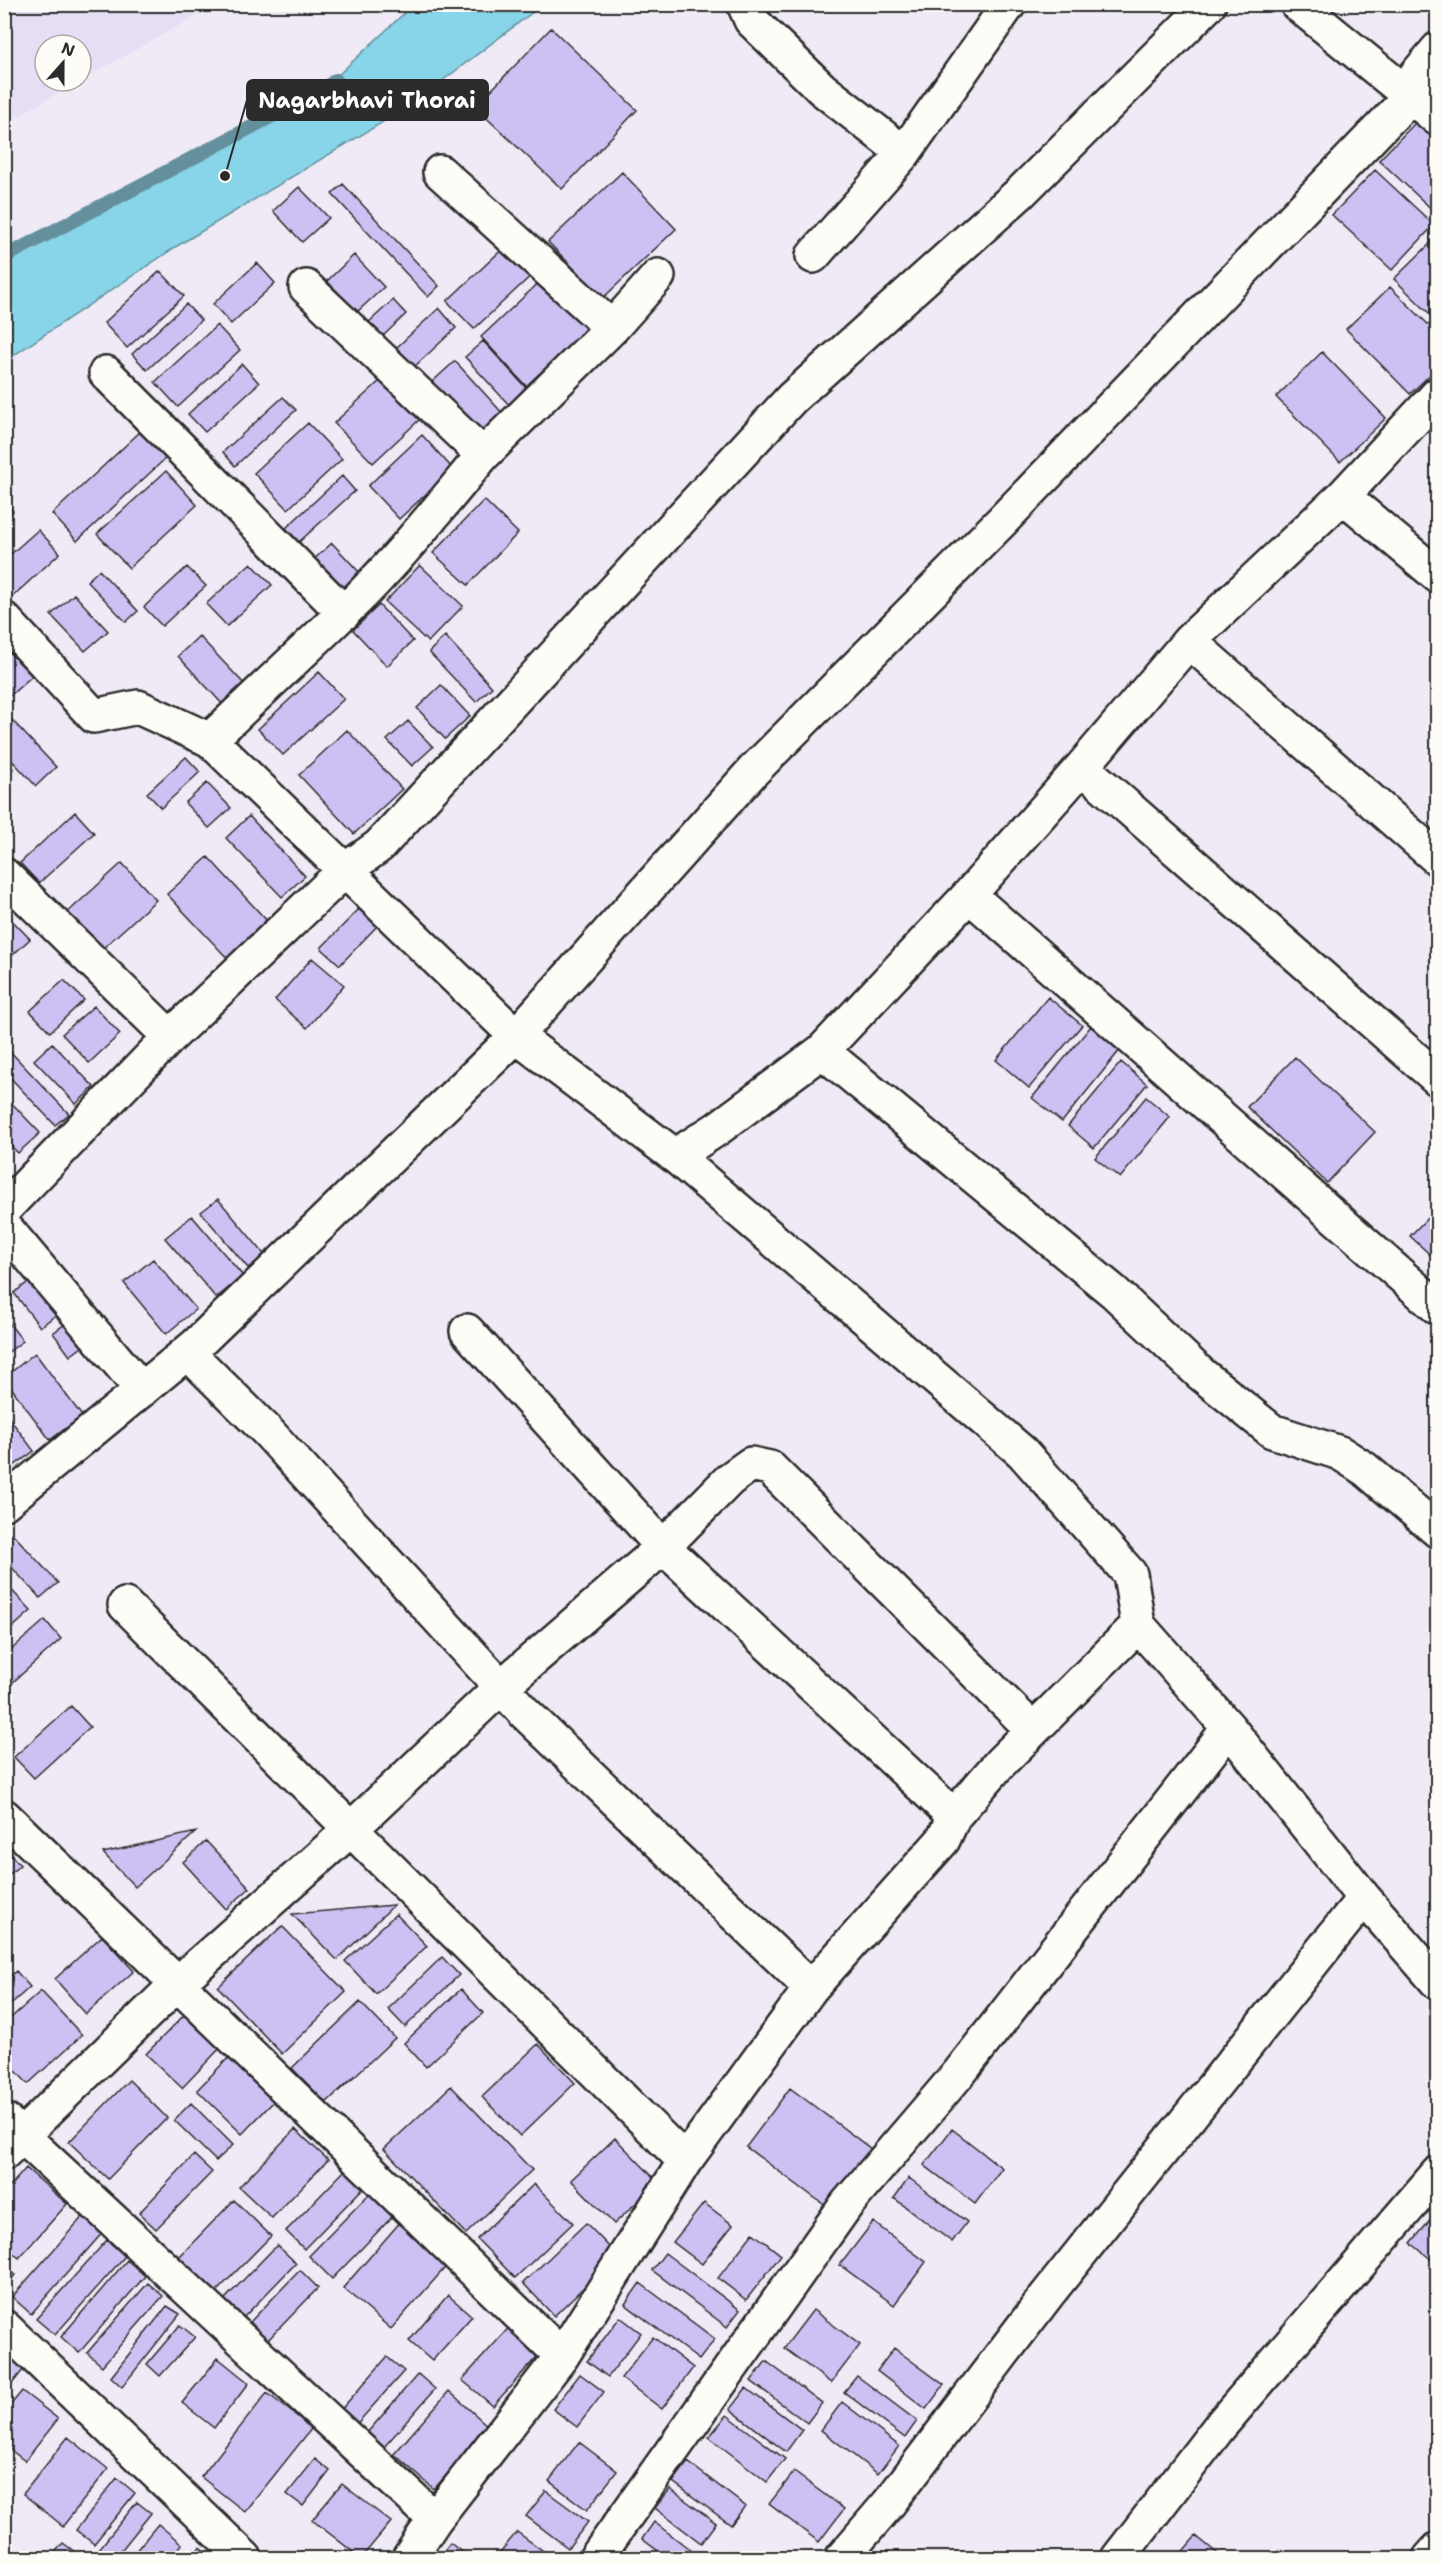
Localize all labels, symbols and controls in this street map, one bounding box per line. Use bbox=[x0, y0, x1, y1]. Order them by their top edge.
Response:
north arrow bbox=[33, 33, 93, 93]
text: N bbox=[59, 37, 78, 62]
callout: Nagarbhavi Thorai bbox=[247, 80, 488, 120]
text: Nagarbhavi Thorai bbox=[258, 86, 476, 115]

